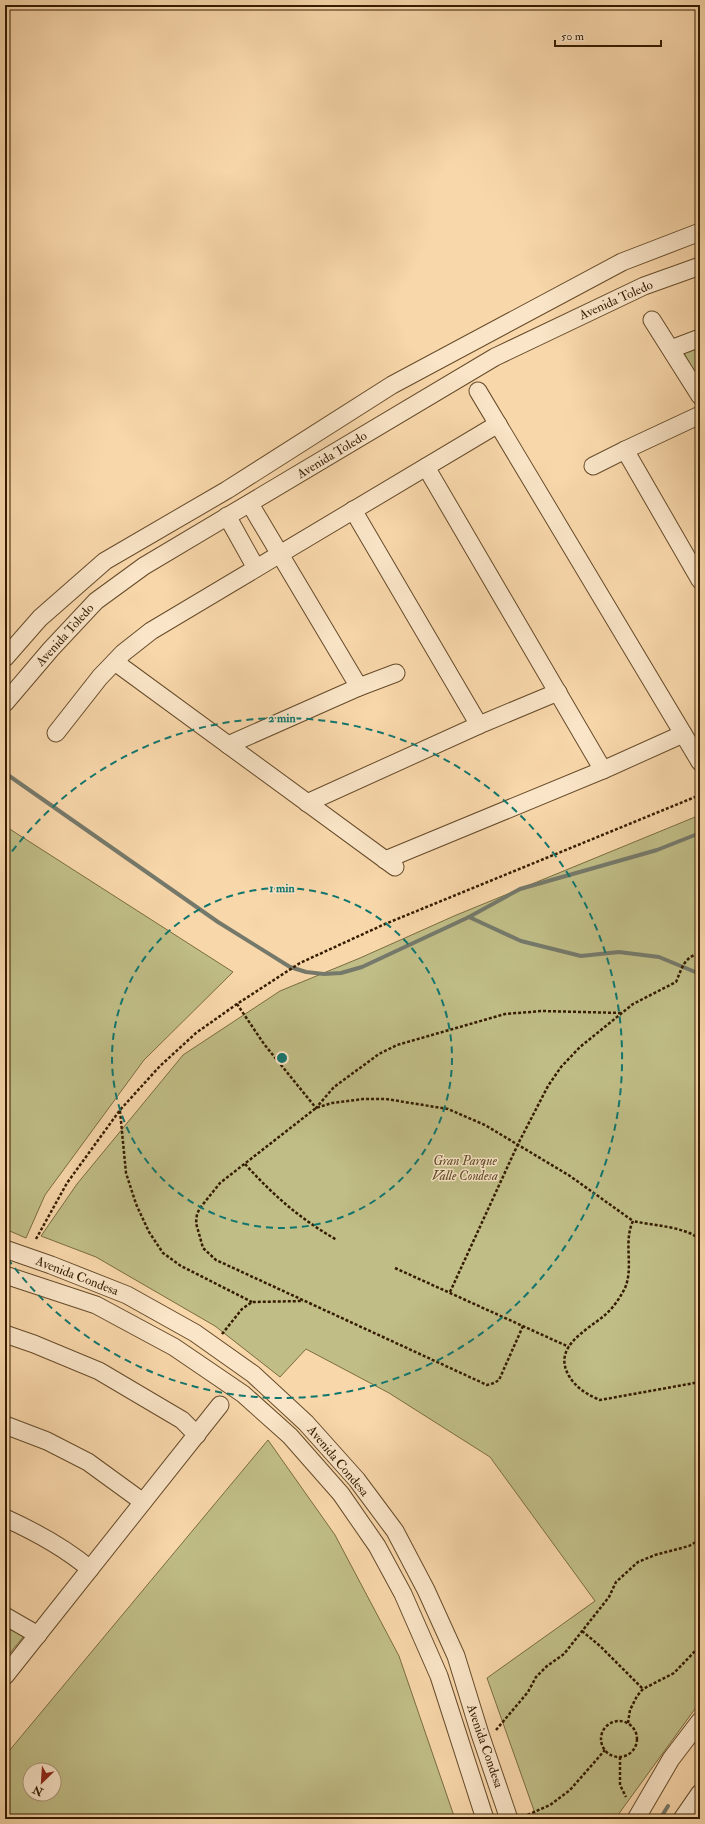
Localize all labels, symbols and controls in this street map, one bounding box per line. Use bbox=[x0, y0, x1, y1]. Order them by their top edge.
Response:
scale bar bbox=[555, 22, 661, 48]
text: 50 m bbox=[561, 29, 585, 44]
street label: Avenida Toledo bbox=[576, 277, 655, 324]
street label: Avenida Toledo bbox=[293, 428, 370, 483]
street label: Avenida Toledo bbox=[32, 600, 97, 670]
text: 2 min bbox=[268, 711, 296, 726]
text: 1 min bbox=[269, 881, 296, 896]
centre of rings bbox=[275, 1051, 289, 1065]
park label: Gran Parque Valle Condesa bbox=[432, 1153, 498, 1184]
street label: Avenida Condesa bbox=[32, 1252, 121, 1299]
street label: Avenida Condesa bbox=[303, 1422, 373, 1500]
street label: Avenida Condesa bbox=[463, 1701, 507, 1791]
north arrow bbox=[22, 1762, 62, 1802]
text: N bbox=[30, 1782, 46, 1799]

